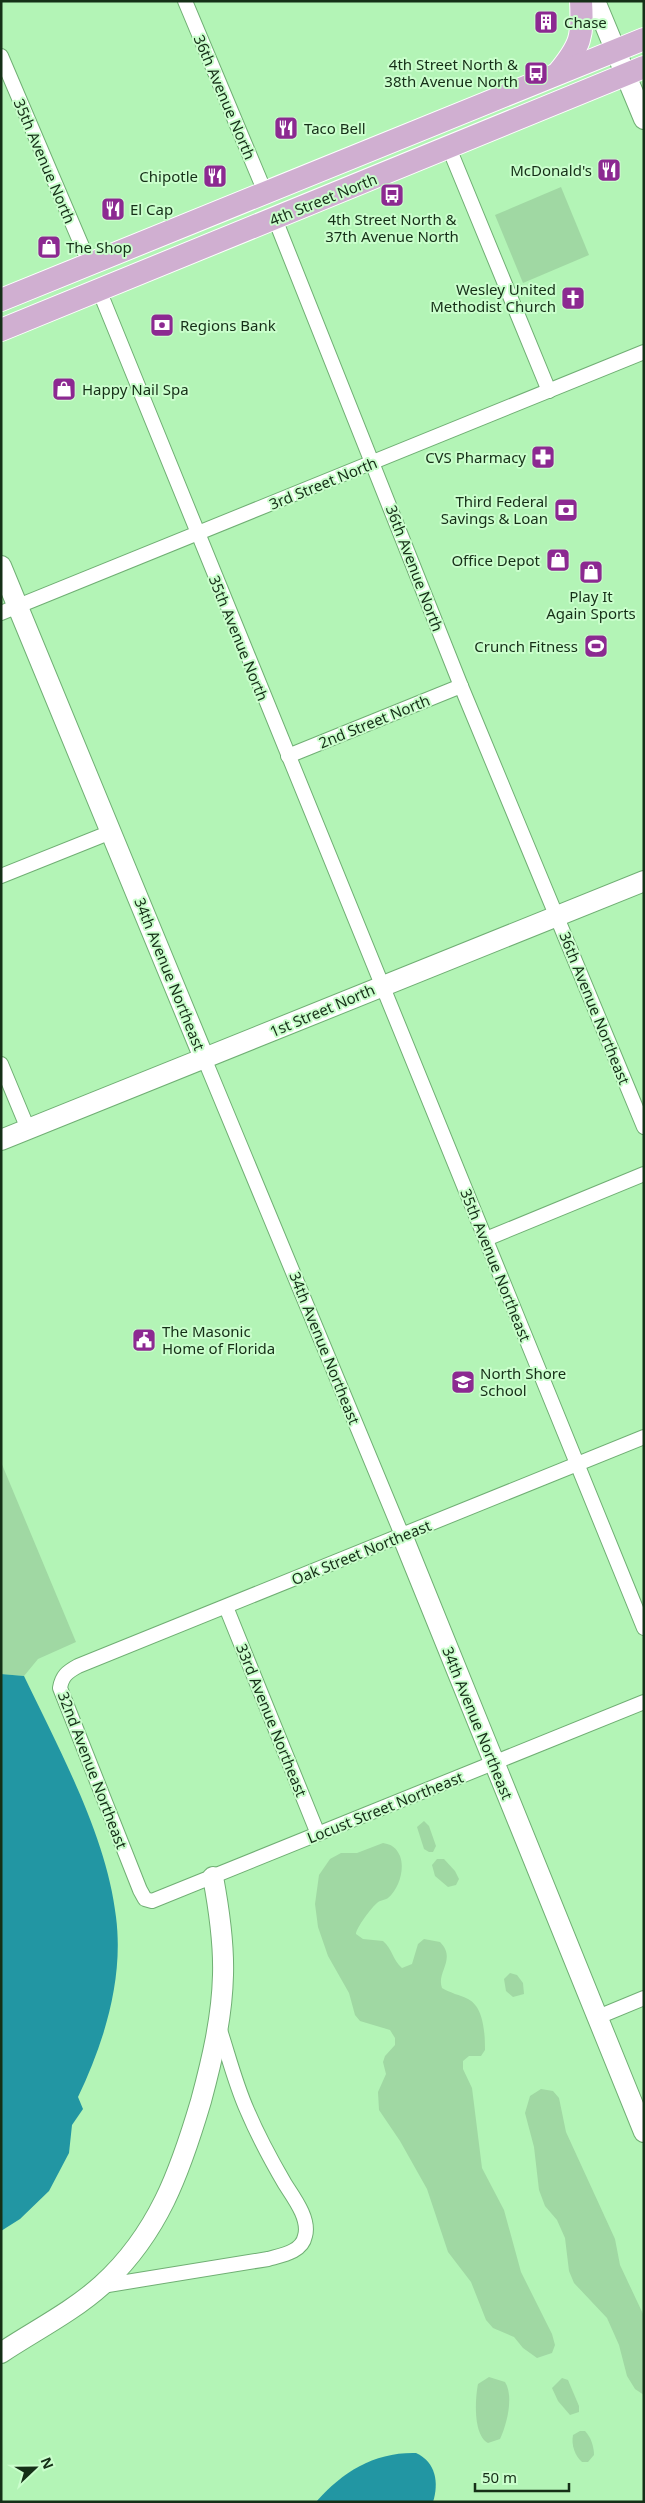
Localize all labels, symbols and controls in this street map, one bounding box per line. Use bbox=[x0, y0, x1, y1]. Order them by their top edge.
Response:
building icon: Chase bbox=[533, 9, 559, 35]
place label: Chase bbox=[564, 12, 607, 32]
street label: 36th Avenue North bbox=[190, 32, 260, 162]
place label: 4th Street North & 38th Avenue North bbox=[384, 54, 518, 91]
bus stop icon: 4th Street North & 38th Avenue North bbox=[523, 60, 549, 86]
street label: 35th Avenue North bbox=[10, 96, 80, 226]
restaurant icon: Taco Bell bbox=[273, 115, 299, 141]
place label: Taco Bell bbox=[304, 118, 366, 138]
restaurant icon: McDonald's bbox=[596, 157, 622, 183]
place label: McDonald's bbox=[510, 160, 592, 180]
restaurant icon: Chipotle bbox=[202, 163, 228, 189]
place label: Chipotle bbox=[139, 166, 198, 186]
street label: 4th Street North bbox=[266, 168, 380, 230]
bus stop icon: 4th Street North & 37th Avenue North bbox=[379, 182, 405, 208]
restaurant icon: El Cap bbox=[100, 196, 126, 222]
place label: El Cap bbox=[130, 199, 173, 219]
place label: 4th Street North & 37th Avenue North bbox=[325, 209, 459, 246]
shop icon: The Shop bbox=[36, 234, 62, 260]
place label: The Shop bbox=[66, 237, 132, 257]
place label: Wesley United Methodist Church bbox=[430, 279, 556, 316]
church icon: Wesley United Methodist Church bbox=[560, 285, 586, 311]
bank icon: Regions Bank bbox=[149, 312, 175, 338]
place label: Regions Bank bbox=[180, 315, 276, 335]
shop icon: Happy Nail Spa bbox=[51, 376, 77, 402]
place label: Happy Nail Spa bbox=[82, 379, 189, 399]
pharmacy icon: CVS Pharmacy bbox=[530, 444, 556, 470]
place label: CVS Pharmacy bbox=[425, 447, 526, 467]
street label: 3rd Street North bbox=[266, 452, 380, 514]
place label: Third Federal Savings & Loan bbox=[441, 491, 548, 528]
bank icon: Third Federal Savings & Loan bbox=[553, 497, 579, 523]
street label: 36th Avenue North bbox=[382, 502, 448, 634]
shop icon: Office Depot bbox=[545, 547, 571, 573]
place label: Office Depot bbox=[451, 550, 541, 570]
shop icon: Play It Again Sports bbox=[578, 559, 604, 585]
street label: 35th Avenue North bbox=[205, 572, 273, 704]
place label: Play It Again Sports bbox=[546, 586, 636, 623]
sports icon: Crunch Fitness bbox=[583, 633, 609, 659]
place label: Crunch Fitness bbox=[474, 636, 578, 656]
street label: 2nd Street North bbox=[315, 690, 433, 752]
street label: 34th Avenue Northeast bbox=[130, 895, 210, 1054]
street label: 36th Avenue Northeast bbox=[555, 929, 635, 1088]
street label: 1st Street North bbox=[266, 979, 378, 1041]
street label: 35th Avenue Northeast bbox=[456, 1186, 536, 1345]
street label: 34th Avenue Northeast bbox=[285, 1269, 365, 1428]
place label: The Masonic Home of Florida bbox=[162, 1321, 275, 1358]
public building icon: The Masonic Home of Florida bbox=[131, 1327, 157, 1353]
place label: North Shore School bbox=[480, 1363, 566, 1400]
school or university icon: North Shore School bbox=[450, 1369, 476, 1395]
street label: Oak Street Northeast bbox=[288, 1515, 434, 1589]
street label: 33rd Avenue Northeast bbox=[232, 1640, 312, 1800]
street label: 34th Avenue Northeast bbox=[438, 1644, 518, 1803]
street label: 32nd Avenue Northeast bbox=[54, 1688, 132, 1852]
street label: Locust Street Northeast bbox=[304, 1766, 466, 1847]
north arrow bbox=[10, 2443, 60, 2493]
text: N bbox=[37, 2454, 58, 2472]
scale bar bbox=[475, 2460, 569, 2492]
text: 50 m bbox=[482, 2467, 517, 2487]

